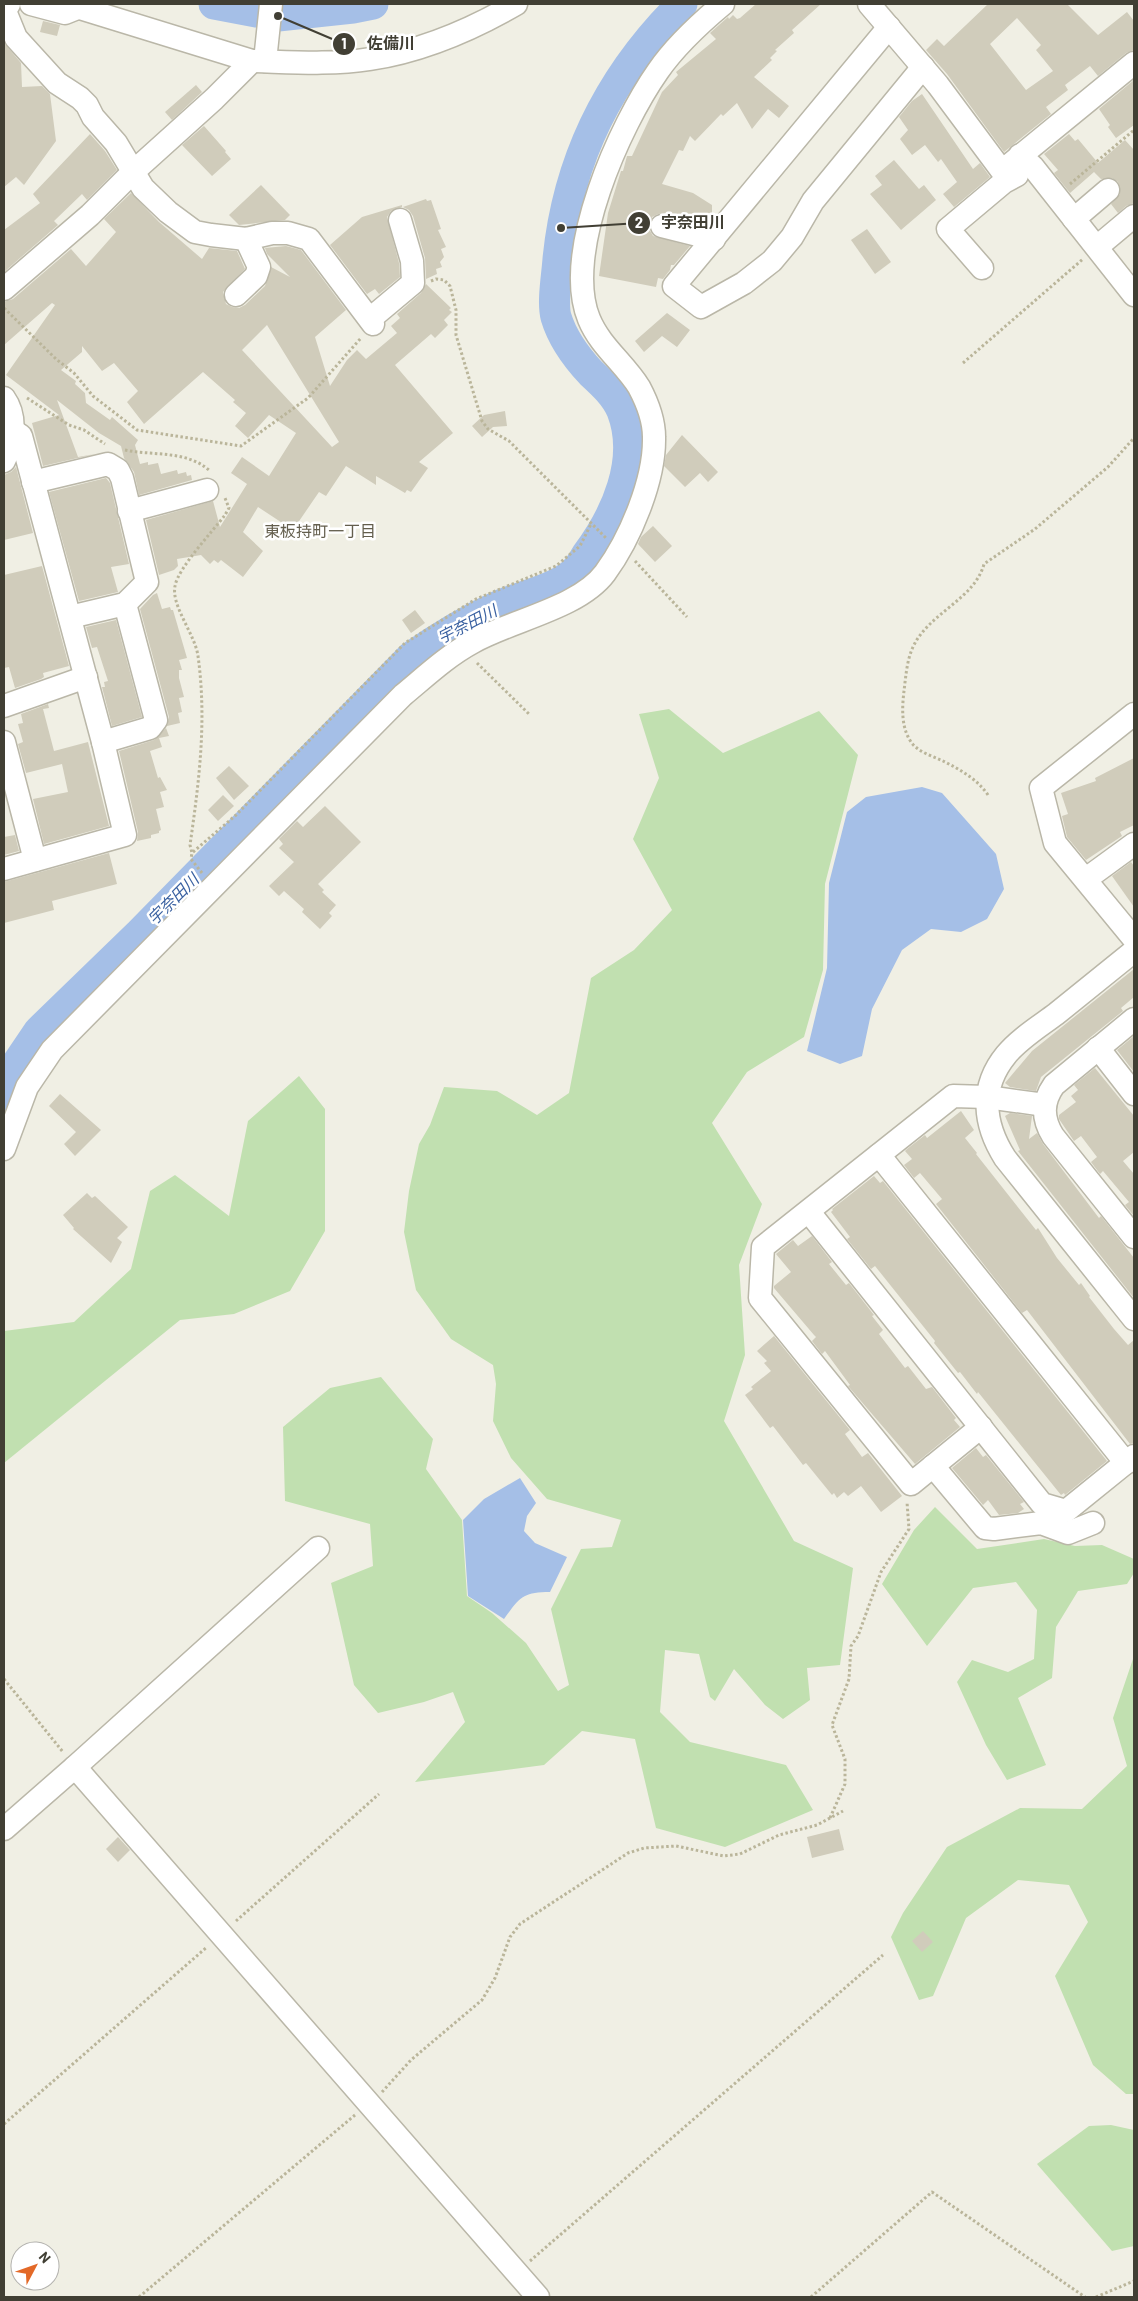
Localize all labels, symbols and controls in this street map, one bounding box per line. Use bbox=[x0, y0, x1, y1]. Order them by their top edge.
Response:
callout: 佐備川 bbox=[332, 28, 425, 59]
text: 佐備川 bbox=[366, 33, 415, 52]
text: 1 bbox=[341, 34, 347, 52]
callout: 宇奈田川 bbox=[626, 207, 735, 238]
text: 宇奈田川 bbox=[661, 212, 725, 231]
text: 2 bbox=[635, 213, 643, 231]
district label: 東板持町一丁目 bbox=[264, 521, 376, 540]
water label: 宇奈田川 bbox=[434, 600, 501, 647]
water label: 宇奈田川 bbox=[143, 868, 203, 928]
north arrow bbox=[10, 2241, 60, 2291]
text: N bbox=[36, 2248, 55, 2266]

